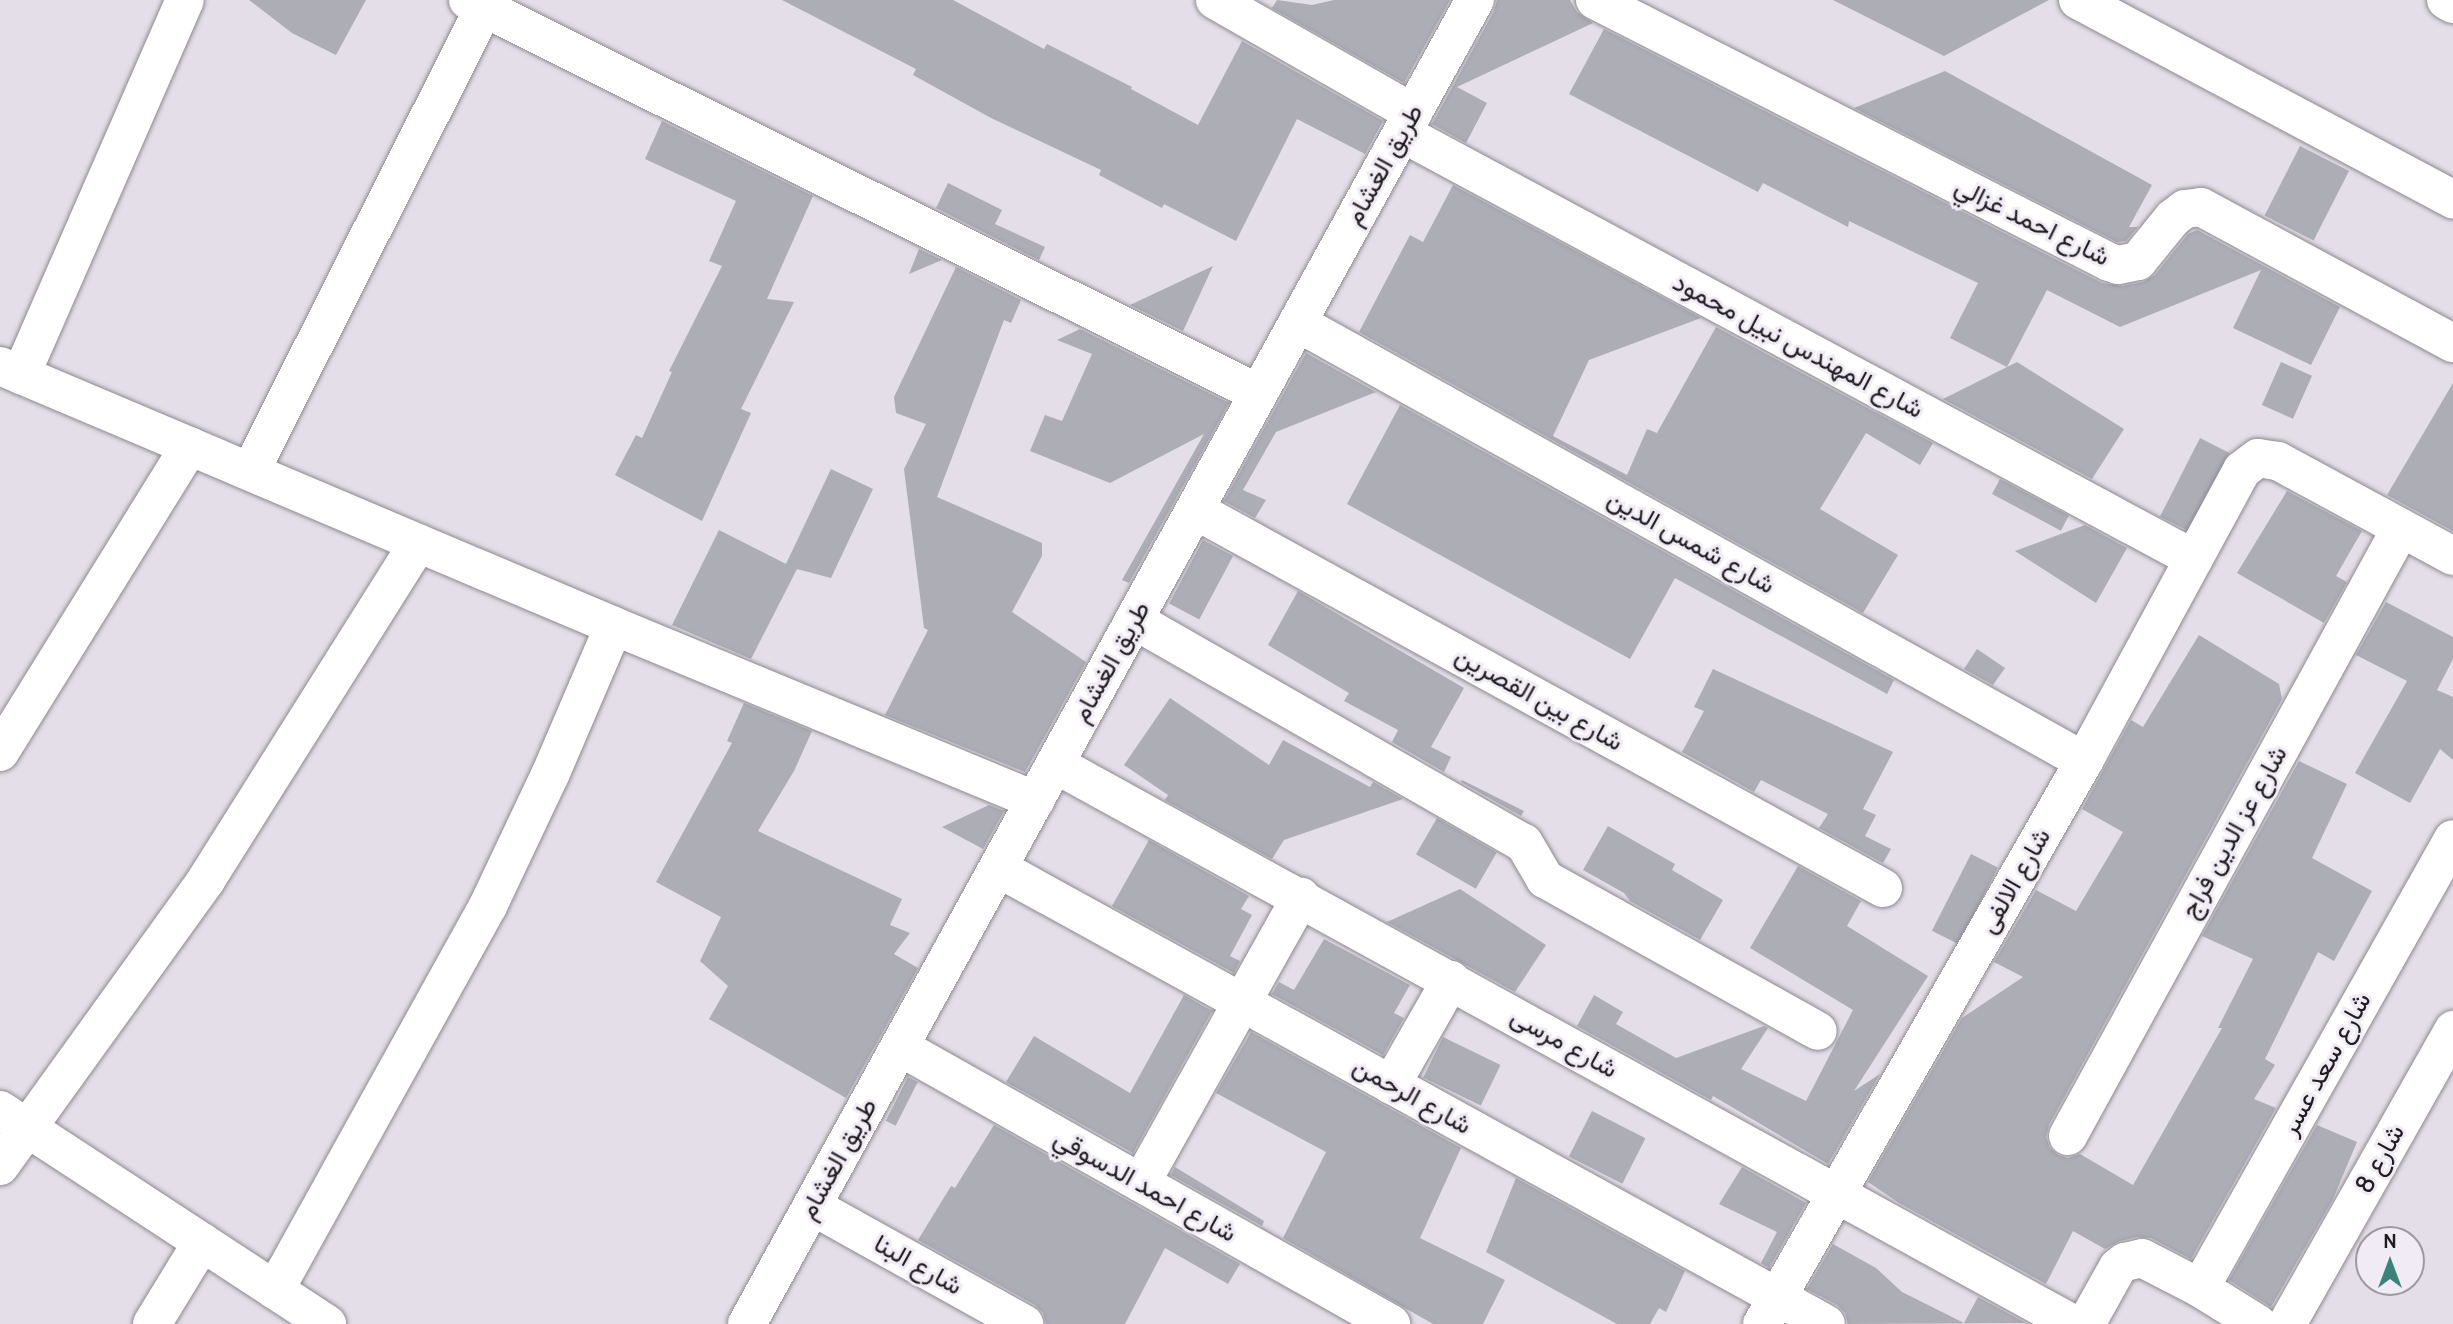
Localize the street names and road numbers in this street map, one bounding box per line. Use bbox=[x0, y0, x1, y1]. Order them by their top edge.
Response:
street label: طريق الغشام bbox=[1338, 99, 1430, 231]
street label: شارع احمد غزالي bbox=[1949, 171, 2115, 273]
street label: شارع المهندس نبيل محمود bbox=[1667, 267, 1929, 425]
street label: شارع شمس الدين bbox=[1602, 483, 1780, 601]
street label: طريق الغشام bbox=[1065, 596, 1157, 728]
street label: شارع بين القصرين bbox=[1450, 640, 1628, 758]
street label: شارع عز الدين فراج bbox=[2174, 740, 2294, 924]
street label: شارع الالفى bbox=[1972, 823, 2058, 939]
street label: شارع سعد عسر bbox=[2274, 987, 2378, 1141]
street label: شارع مرسى bbox=[1505, 1001, 1623, 1085]
street label: شارع الرحمن bbox=[1347, 1051, 1477, 1141]
street label: طريق الغشام bbox=[792, 1093, 884, 1225]
street label: شارع 8 bbox=[2348, 1119, 2412, 1199]
street label: شارع احمد الدسوقي bbox=[1048, 1123, 1242, 1249]
street label: شارع البنا bbox=[868, 1228, 968, 1302]

